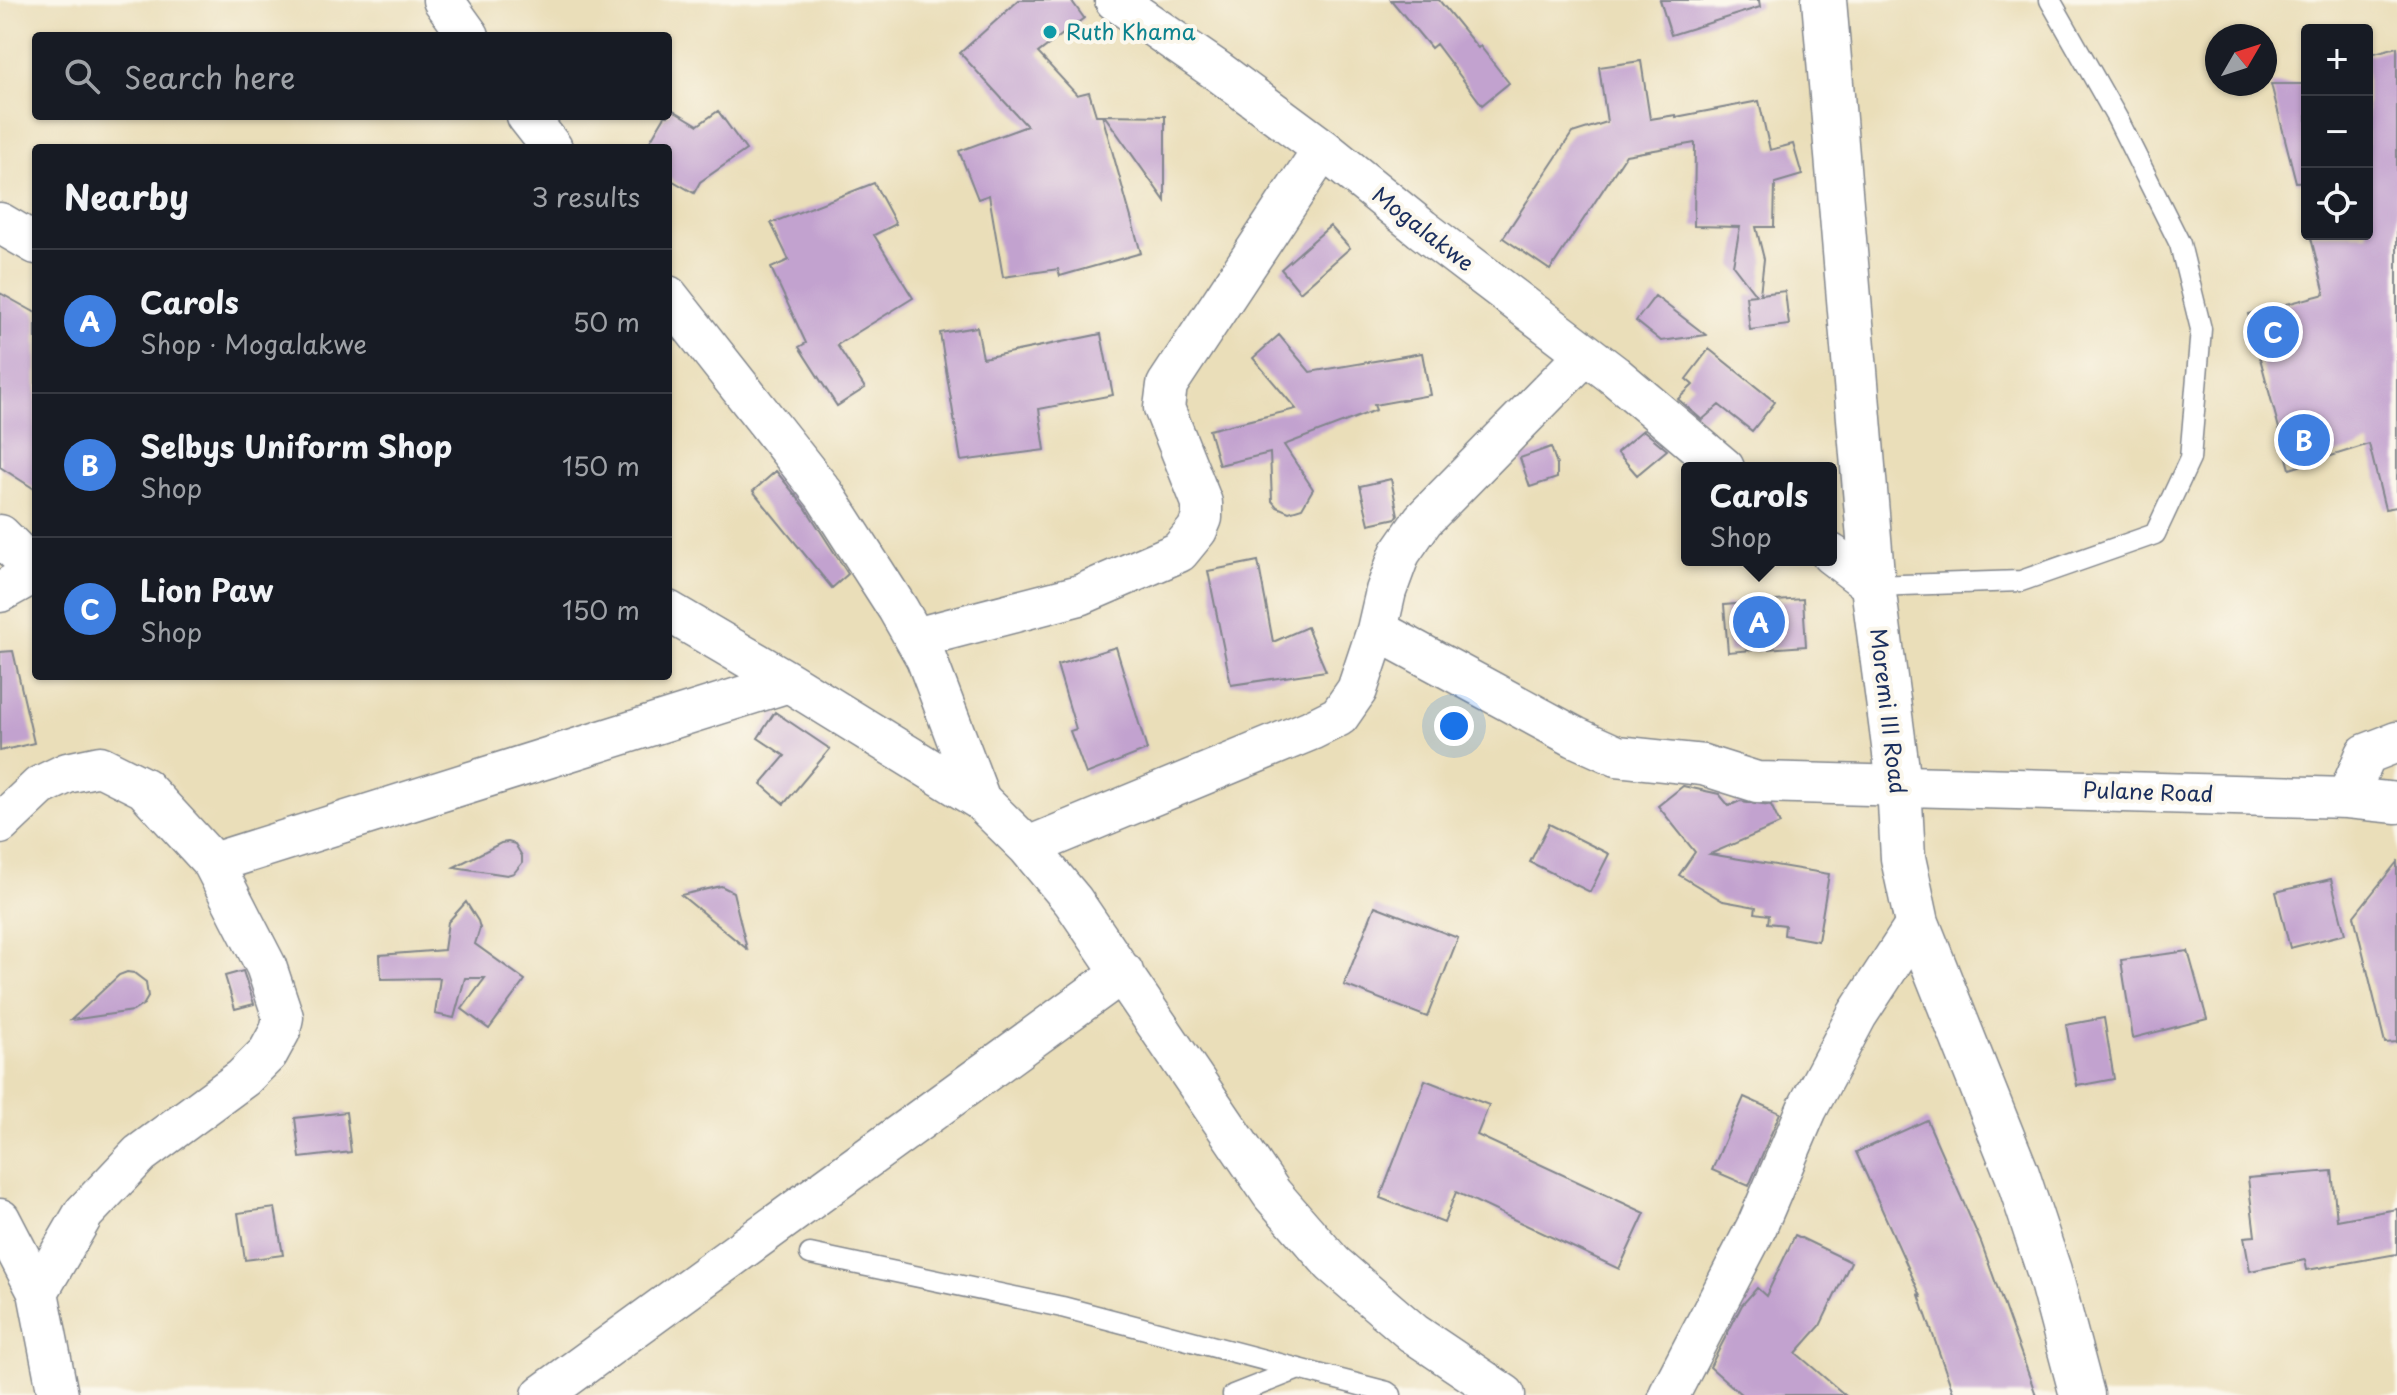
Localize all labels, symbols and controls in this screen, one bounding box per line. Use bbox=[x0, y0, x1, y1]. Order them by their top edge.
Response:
place label: Ruth Khama bbox=[1066, 14, 1196, 47]
marker: Ruth Khama bbox=[1041, 23, 1059, 41]
north arrow bbox=[2205, 24, 2277, 96]
map controls bbox=[2301, 24, 2373, 240]
button: + bbox=[2301, 24, 2373, 96]
search box bbox=[32, 32, 672, 120]
icon: search bbox=[60, 54, 104, 98]
text: Search here bbox=[124, 54, 296, 99]
button: − bbox=[2301, 96, 2373, 168]
button: locate bbox=[2301, 168, 2373, 240]
text: Nearby bbox=[64, 170, 189, 222]
text: 3 results bbox=[532, 177, 640, 216]
street label: Mogalakwe bbox=[1366, 177, 1482, 278]
text: Carols bbox=[140, 279, 239, 324]
text: A bbox=[80, 302, 100, 341]
text: 50 m bbox=[573, 302, 640, 341]
pin: C bbox=[2247, 302, 2299, 362]
text: Shop · Mogalakwe bbox=[140, 324, 367, 363]
pin: B bbox=[2278, 410, 2330, 470]
text: Selbys Uniform Shop bbox=[140, 423, 452, 468]
text: B bbox=[81, 446, 99, 485]
text: 150 m bbox=[562, 446, 640, 485]
popup bbox=[1681, 462, 1837, 566]
text: Shop bbox=[140, 468, 202, 507]
text: Carols bbox=[1710, 472, 1808, 517]
text: Shop bbox=[1710, 517, 1772, 556]
text: Lion Paw bbox=[140, 567, 274, 612]
text: C bbox=[80, 590, 100, 629]
text: 150 m bbox=[562, 590, 640, 629]
pin: A bbox=[1733, 592, 1785, 652]
text: Shop bbox=[140, 612, 202, 651]
street label: Moremi III Road bbox=[1863, 626, 1916, 796]
your location bbox=[1434, 706, 1474, 746]
street label: Pulane Road bbox=[2082, 772, 2214, 809]

